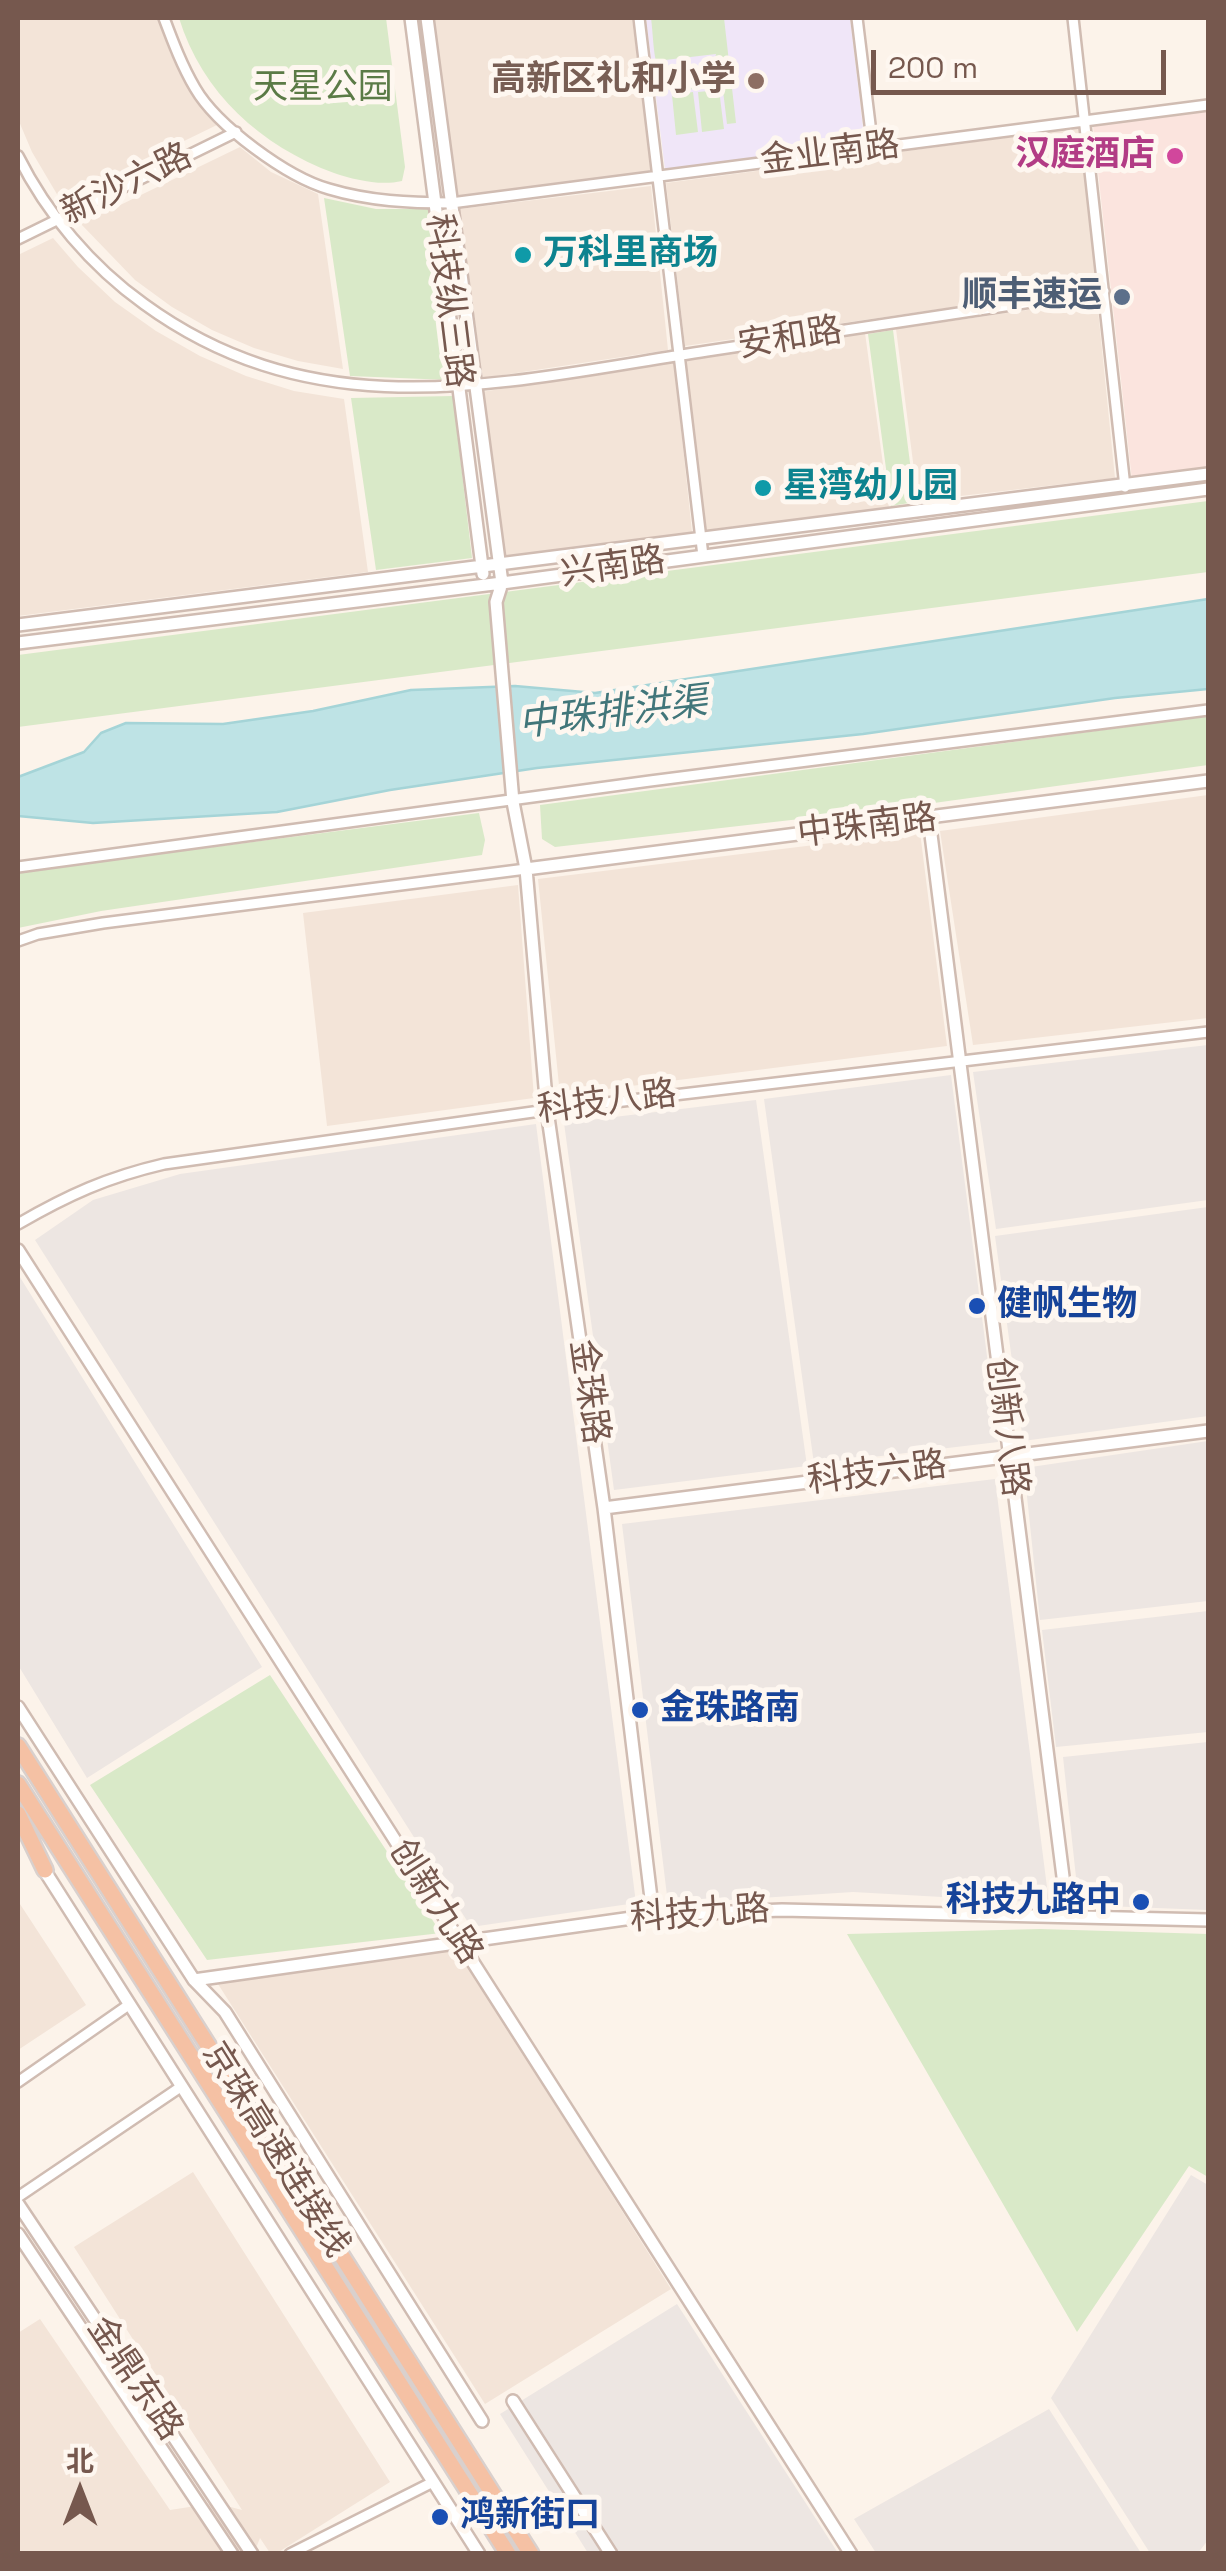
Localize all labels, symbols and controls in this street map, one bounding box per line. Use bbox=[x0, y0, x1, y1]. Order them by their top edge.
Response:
scale bar bbox=[876, 30, 1171, 92]
text: 200 m bbox=[888, 48, 978, 87]
place label: 高新区礼和小学 bbox=[491, 60, 736, 102]
park label: 天星公园 bbox=[253, 68, 393, 110]
marker: 高新区礼和小学 bbox=[745, 70, 767, 92]
street label: 金业南路 bbox=[758, 125, 902, 183]
street label: 新沙六路 bbox=[55, 135, 199, 235]
place label: 汉庭酒店 bbox=[1015, 135, 1155, 177]
marker: 汉庭酒店 bbox=[1164, 145, 1186, 167]
street label: 科技纵三路 bbox=[416, 212, 480, 390]
place label: 万科里商场 bbox=[543, 234, 718, 276]
marker: 万科里商场 bbox=[512, 244, 534, 266]
place label: 顺丰速运 bbox=[962, 276, 1102, 318]
marker: 顺丰速运 bbox=[1111, 286, 1133, 308]
street label: 安和路 bbox=[735, 310, 845, 368]
place label: 星湾幼儿园 bbox=[783, 467, 958, 509]
marker: 星湾幼儿园 bbox=[752, 477, 774, 499]
street label: 兴南路 bbox=[558, 540, 668, 596]
water label: 中珠排洪渠 bbox=[516, 680, 710, 748]
street label: 中珠南路 bbox=[795, 798, 939, 856]
street label: 科技八路 bbox=[535, 1074, 679, 1132]
place label: 健帆生物 bbox=[997, 1285, 1137, 1327]
marker: 健帆生物 bbox=[966, 1295, 988, 1317]
street label: 金珠路 bbox=[560, 1337, 616, 1447]
street label: 创新八路 bbox=[977, 1355, 1035, 1499]
street label: 科技六路 bbox=[805, 1445, 949, 1503]
place label: 金珠路南 bbox=[660, 1689, 800, 1731]
marker: 金珠路南 bbox=[629, 1699, 651, 1721]
street label: 创新九路 bbox=[379, 1832, 491, 1972]
place label: 科技九路中 bbox=[946, 1881, 1121, 1923]
street label: 科技九路 bbox=[629, 1889, 771, 1941]
marker: 科技九路中 bbox=[1130, 1891, 1152, 1913]
street label: 京珠高速连接线 bbox=[192, 2035, 358, 2265]
street label: 金鼎东路 bbox=[77, 2309, 191, 2449]
north arrow bbox=[30, 2441, 130, 2541]
text: 北 bbox=[66, 2443, 94, 2479]
place label: 鸿新街口 bbox=[460, 2496, 600, 2538]
marker: 鸿新街口 bbox=[429, 2506, 451, 2528]

